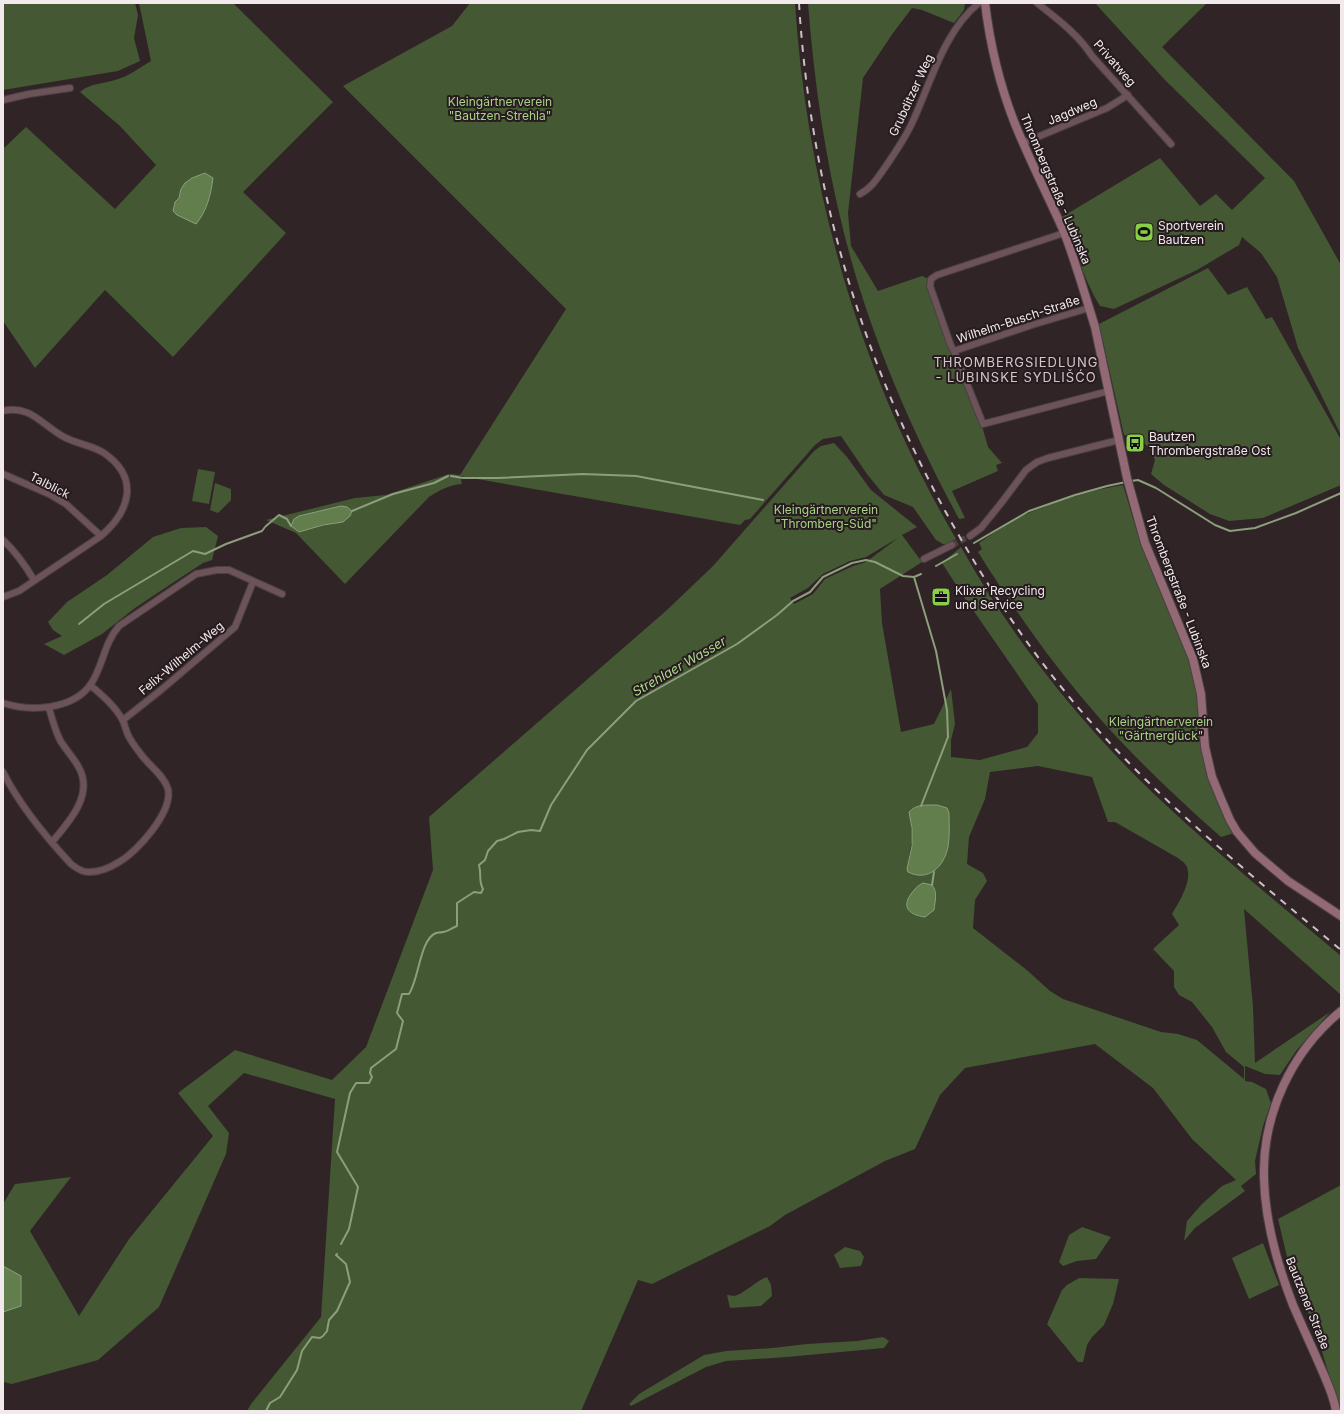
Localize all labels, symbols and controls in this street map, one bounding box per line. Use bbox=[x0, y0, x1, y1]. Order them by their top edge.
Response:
street label: Privatweg bbox=[1091, 37, 1139, 89]
street label: Grubditzer Weg bbox=[885, 51, 937, 139]
park label: Kleingärtnerverein "Bautzen-Strehla" bbox=[448, 94, 552, 123]
street label: Jagdweg bbox=[1045, 94, 1099, 128]
street label: Thrombergstraße - Lubinska bbox=[1017, 112, 1095, 266]
place label: Sportverein Bautzen bbox=[1158, 218, 1224, 247]
sports icon: Sportverein Bautzen bbox=[1133, 221, 1155, 243]
street label: Wilhelm-Busch-Straße bbox=[954, 292, 1082, 346]
district label: THROMBERGSIEDLUNG - LUBINSKE SYDLIŠĆO bbox=[933, 354, 1099, 385]
place label: Bautzen Thrombergstraße Ost bbox=[1149, 429, 1271, 458]
bus stop icon: Bautzen Thrombergstraße Ost bbox=[1124, 432, 1146, 454]
street label: Talblick bbox=[27, 469, 73, 502]
park label: Kleingärtnerverein "Thromberg-Süd" bbox=[774, 502, 878, 531]
street label: Thrombergstraße - Lubinska bbox=[1143, 514, 1215, 670]
place label: Klixer Recycling und Service bbox=[955, 583, 1045, 612]
office icon: Klixer Recycling und Service bbox=[930, 586, 952, 608]
street label: Felix-Wilhelm-Weg bbox=[135, 618, 227, 698]
water label: Strehlaer Wasser bbox=[629, 632, 730, 699]
park label: Kleingärtnerverein "Gärtnerglück" bbox=[1109, 714, 1213, 743]
street label: Bautzener Straße bbox=[1283, 1255, 1333, 1351]

